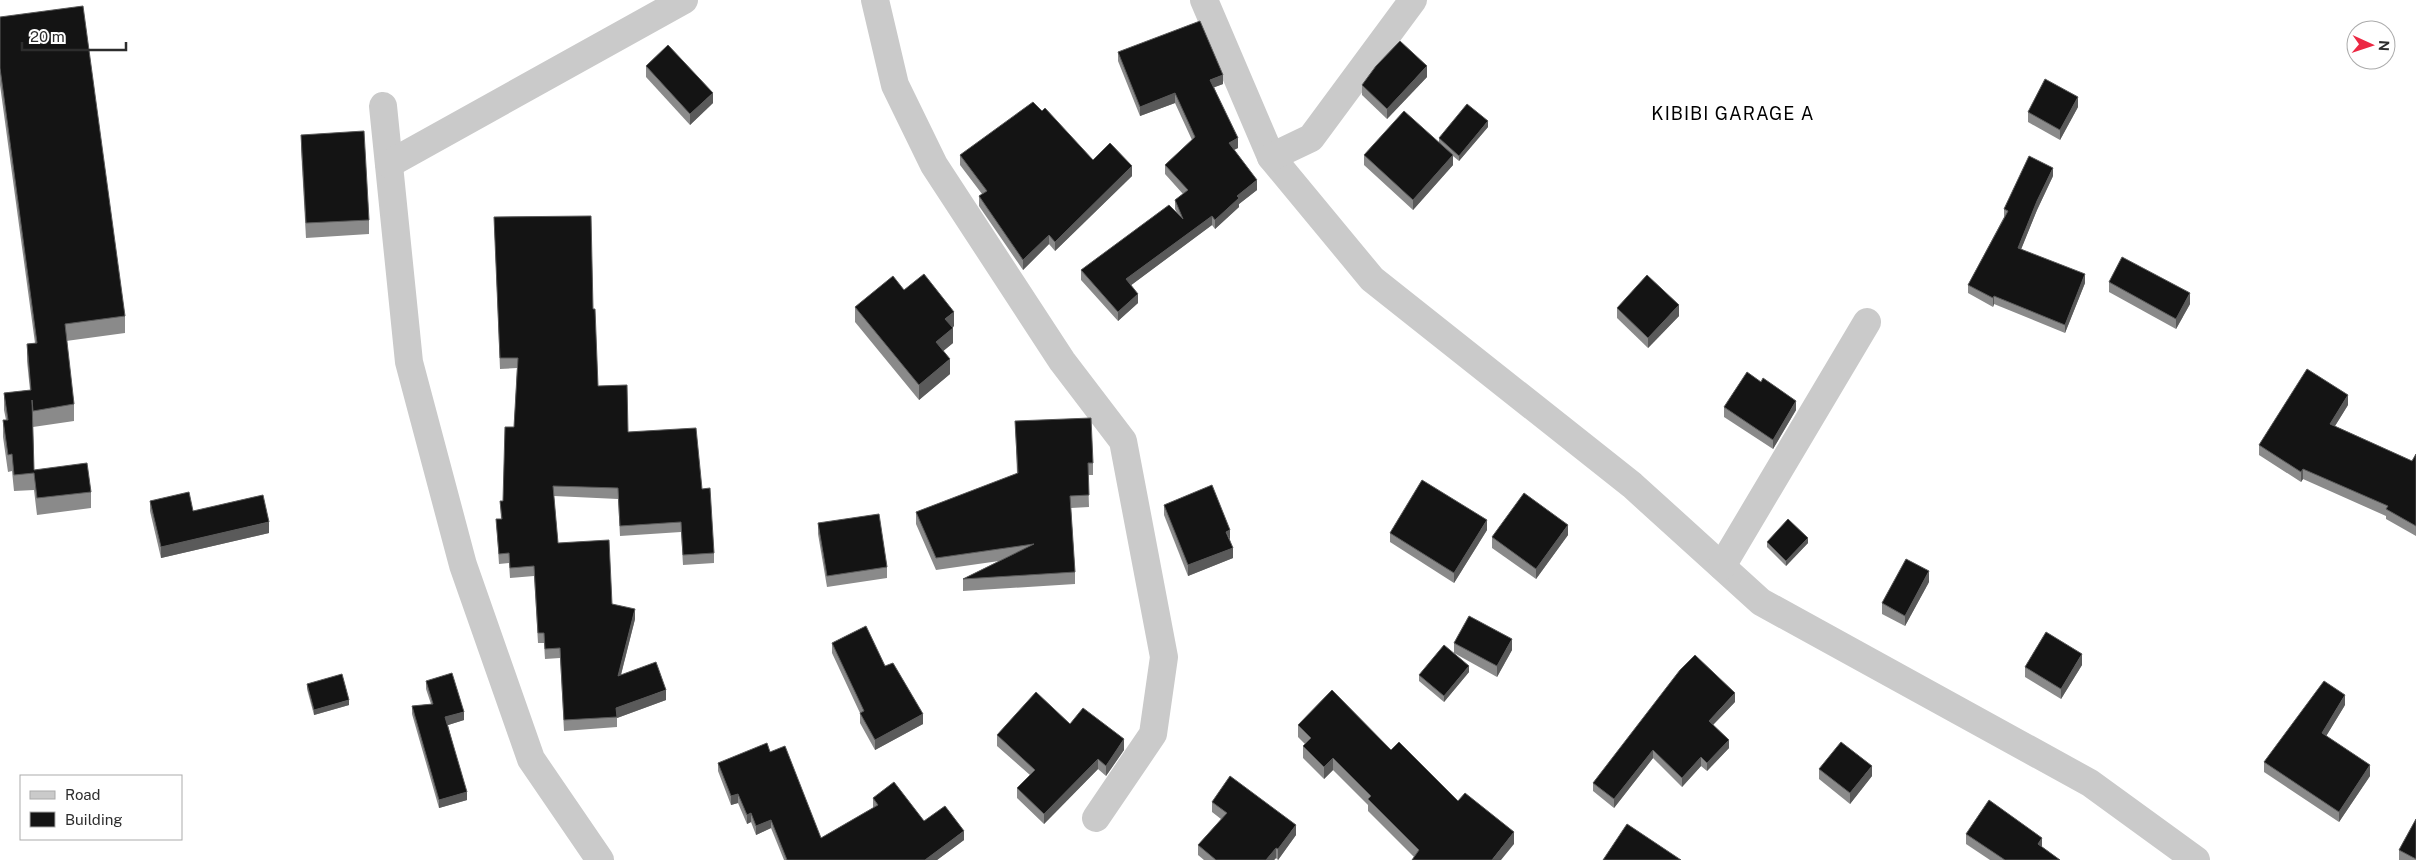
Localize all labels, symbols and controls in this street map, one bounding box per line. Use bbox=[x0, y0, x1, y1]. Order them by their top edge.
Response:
scale bar bbox=[22, 20, 126, 52]
north arrow bbox=[2346, 20, 2396, 70]
text: 20 m bbox=[30, 28, 65, 45]
text: N bbox=[2376, 40, 2392, 52]
district label: KIBIBI GARAGE A bbox=[1651, 103, 1815, 124]
legend bbox=[20, 775, 182, 840]
text: Road bbox=[65, 786, 101, 803]
text: Building bbox=[65, 811, 123, 828]

